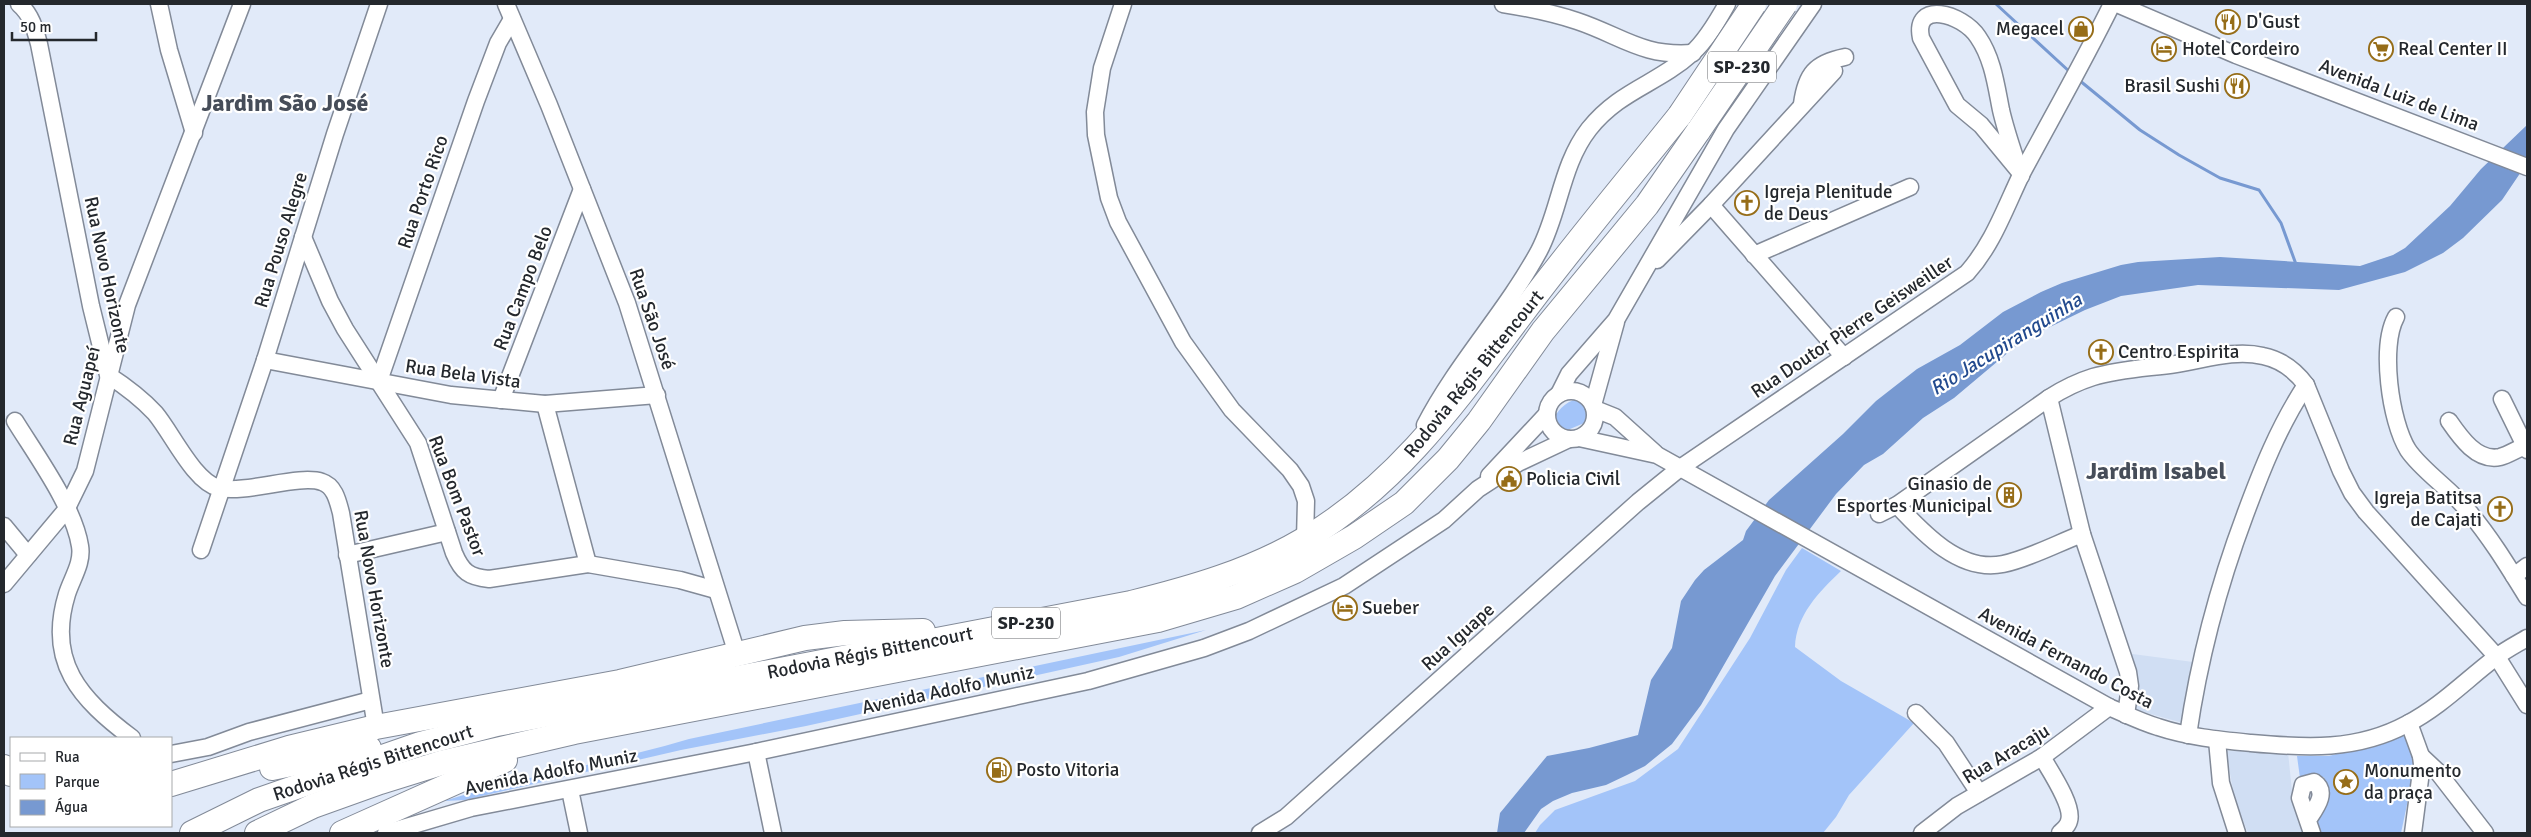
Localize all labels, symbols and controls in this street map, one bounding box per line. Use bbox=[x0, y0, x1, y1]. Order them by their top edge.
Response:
restaurant icon: D'Gust bbox=[2215, 9, 2241, 35]
scale bar bbox=[12, 10, 96, 42]
place label: D'Gust bbox=[2246, 10, 2300, 34]
shop icon: Megacel bbox=[2068, 16, 2094, 42]
place label: Megacel bbox=[1996, 17, 2064, 41]
text: 50 m bbox=[20, 18, 51, 36]
hotel icon: Hotel Cordeiro bbox=[2151, 36, 2177, 62]
supermarket icon: Real Center II bbox=[2368, 36, 2394, 62]
place label: Hotel Cordeiro bbox=[2182, 37, 2300, 61]
place label: Real Center II bbox=[2398, 37, 2508, 61]
road number: SP-230 bbox=[1708, 52, 1776, 82]
street label: Avenida Luiz de Lima bbox=[2316, 53, 2482, 137]
restaurant icon: Brasil Sushi bbox=[2224, 73, 2250, 99]
place label: Brasil Sushi bbox=[2124, 74, 2220, 98]
district label: Jardim São José bbox=[202, 88, 369, 118]
street label: Rua Porto Rico bbox=[392, 132, 454, 252]
street label: Rua Pouso Alegre bbox=[249, 169, 313, 311]
place label: Igreja Plenitude de Deus bbox=[1764, 180, 1893, 226]
church icon: Igreja Plenitude de Deus bbox=[1734, 190, 1760, 216]
street label: Rua Novo Horizonte bbox=[79, 194, 135, 356]
street label: Rua Campo Belo bbox=[488, 222, 558, 354]
street label: Rua Doutor Pierre Geisweiller bbox=[1746, 250, 1958, 404]
street label: Rua São José bbox=[623, 265, 681, 373]
street label: Rodovia Régis Bittencourt bbox=[1399, 285, 1549, 463]
water label: Rio Jacupiranguinha bbox=[1926, 287, 2087, 401]
church icon: Centro Espirita bbox=[2088, 339, 2114, 365]
place label: Centro Espirita bbox=[2118, 340, 2240, 364]
street label: Rua Aguapeí bbox=[58, 343, 106, 448]
street label: Rua Bela Vista bbox=[404, 354, 522, 394]
street label: Rua Bom Pastor bbox=[423, 432, 491, 560]
district label: Jardim Isabel bbox=[2086, 456, 2226, 486]
public building icon: Policia Civil bbox=[1496, 466, 1522, 492]
place label: Policia Civil bbox=[1526, 467, 1620, 491]
place label: Ginasio de Esportes Municipal bbox=[1836, 472, 1992, 518]
building icon: Ginasio de Esportes Municipal bbox=[1996, 482, 2022, 508]
place label: Igreja Batitsa de Cajati bbox=[2374, 486, 2482, 532]
church icon: Igreja Batitsa de Cajati bbox=[2487, 496, 2513, 522]
street label: Rua Novo Horizonte bbox=[348, 508, 400, 670]
hotel icon: Sueber bbox=[1332, 595, 1358, 621]
place label: Sueber bbox=[1362, 596, 1419, 620]
street label: Rua Iguape bbox=[1416, 598, 1500, 676]
street label: Avenida Fernando Costa bbox=[1974, 602, 2158, 714]
road number: SP-230 bbox=[992, 608, 1060, 638]
street label: Rodovia Régis Bittencourt bbox=[765, 621, 975, 685]
street label: Avenida Adolfo Muniz bbox=[860, 660, 1036, 720]
street label: Rodovia Régis Bittencourt bbox=[270, 719, 476, 807]
street label: Rua Aracaju bbox=[1958, 719, 2054, 789]
legend bbox=[10, 737, 172, 827]
street label: Avenida Adolfo Muniz bbox=[463, 743, 639, 801]
text: Rua bbox=[55, 748, 80, 766]
fuel station icon: Posto Vitoria bbox=[986, 757, 1012, 783]
place label: Posto Vitoria bbox=[1016, 758, 1119, 782]
place label: Monumento da praça bbox=[2364, 759, 2461, 805]
place icon: Monumento da praça bbox=[2333, 769, 2359, 795]
text: Parque bbox=[55, 773, 100, 791]
text: Água bbox=[55, 797, 88, 816]

